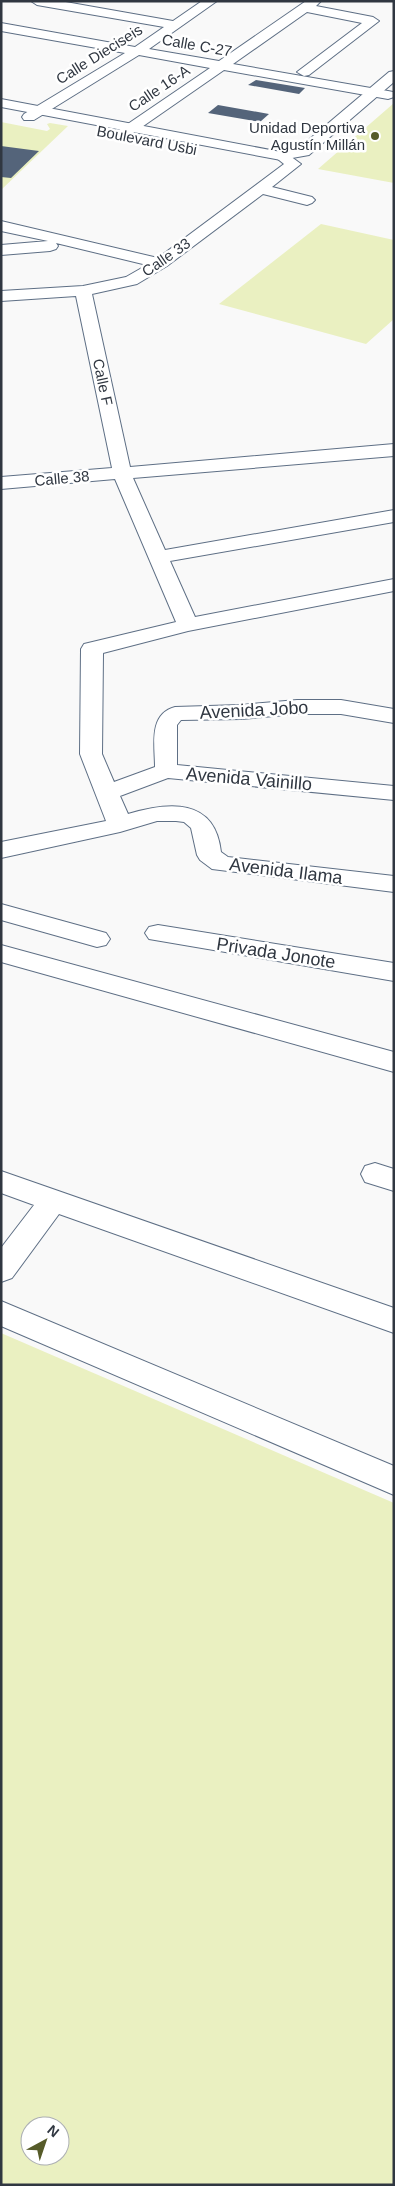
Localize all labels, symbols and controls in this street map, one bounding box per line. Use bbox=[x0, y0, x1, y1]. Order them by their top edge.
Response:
street label: Calle Dieciseis bbox=[53, 21, 145, 87]
street label: Calle C-27 bbox=[161, 30, 233, 60]
street label: Calle 16-A bbox=[125, 61, 193, 115]
place label: Unidad Deportiva Agustín Millán bbox=[249, 119, 366, 153]
street label: Boulevard Usbi bbox=[95, 122, 199, 158]
marker: Unidad Deportiva Agustín Millán bbox=[369, 130, 381, 142]
street label: Calle 33 bbox=[139, 234, 193, 280]
street label: Calle F bbox=[90, 357, 116, 407]
street label: Calle 38 bbox=[34, 467, 90, 489]
street label: Avenida Jobo bbox=[199, 697, 309, 723]
street label: Avenida Vainillo bbox=[185, 764, 313, 794]
street label: Avenida Ilama bbox=[228, 854, 345, 888]
street label: Privada Jonote bbox=[215, 934, 337, 972]
north arrow bbox=[20, 2116, 70, 2166]
text: N bbox=[44, 2122, 62, 2140]

